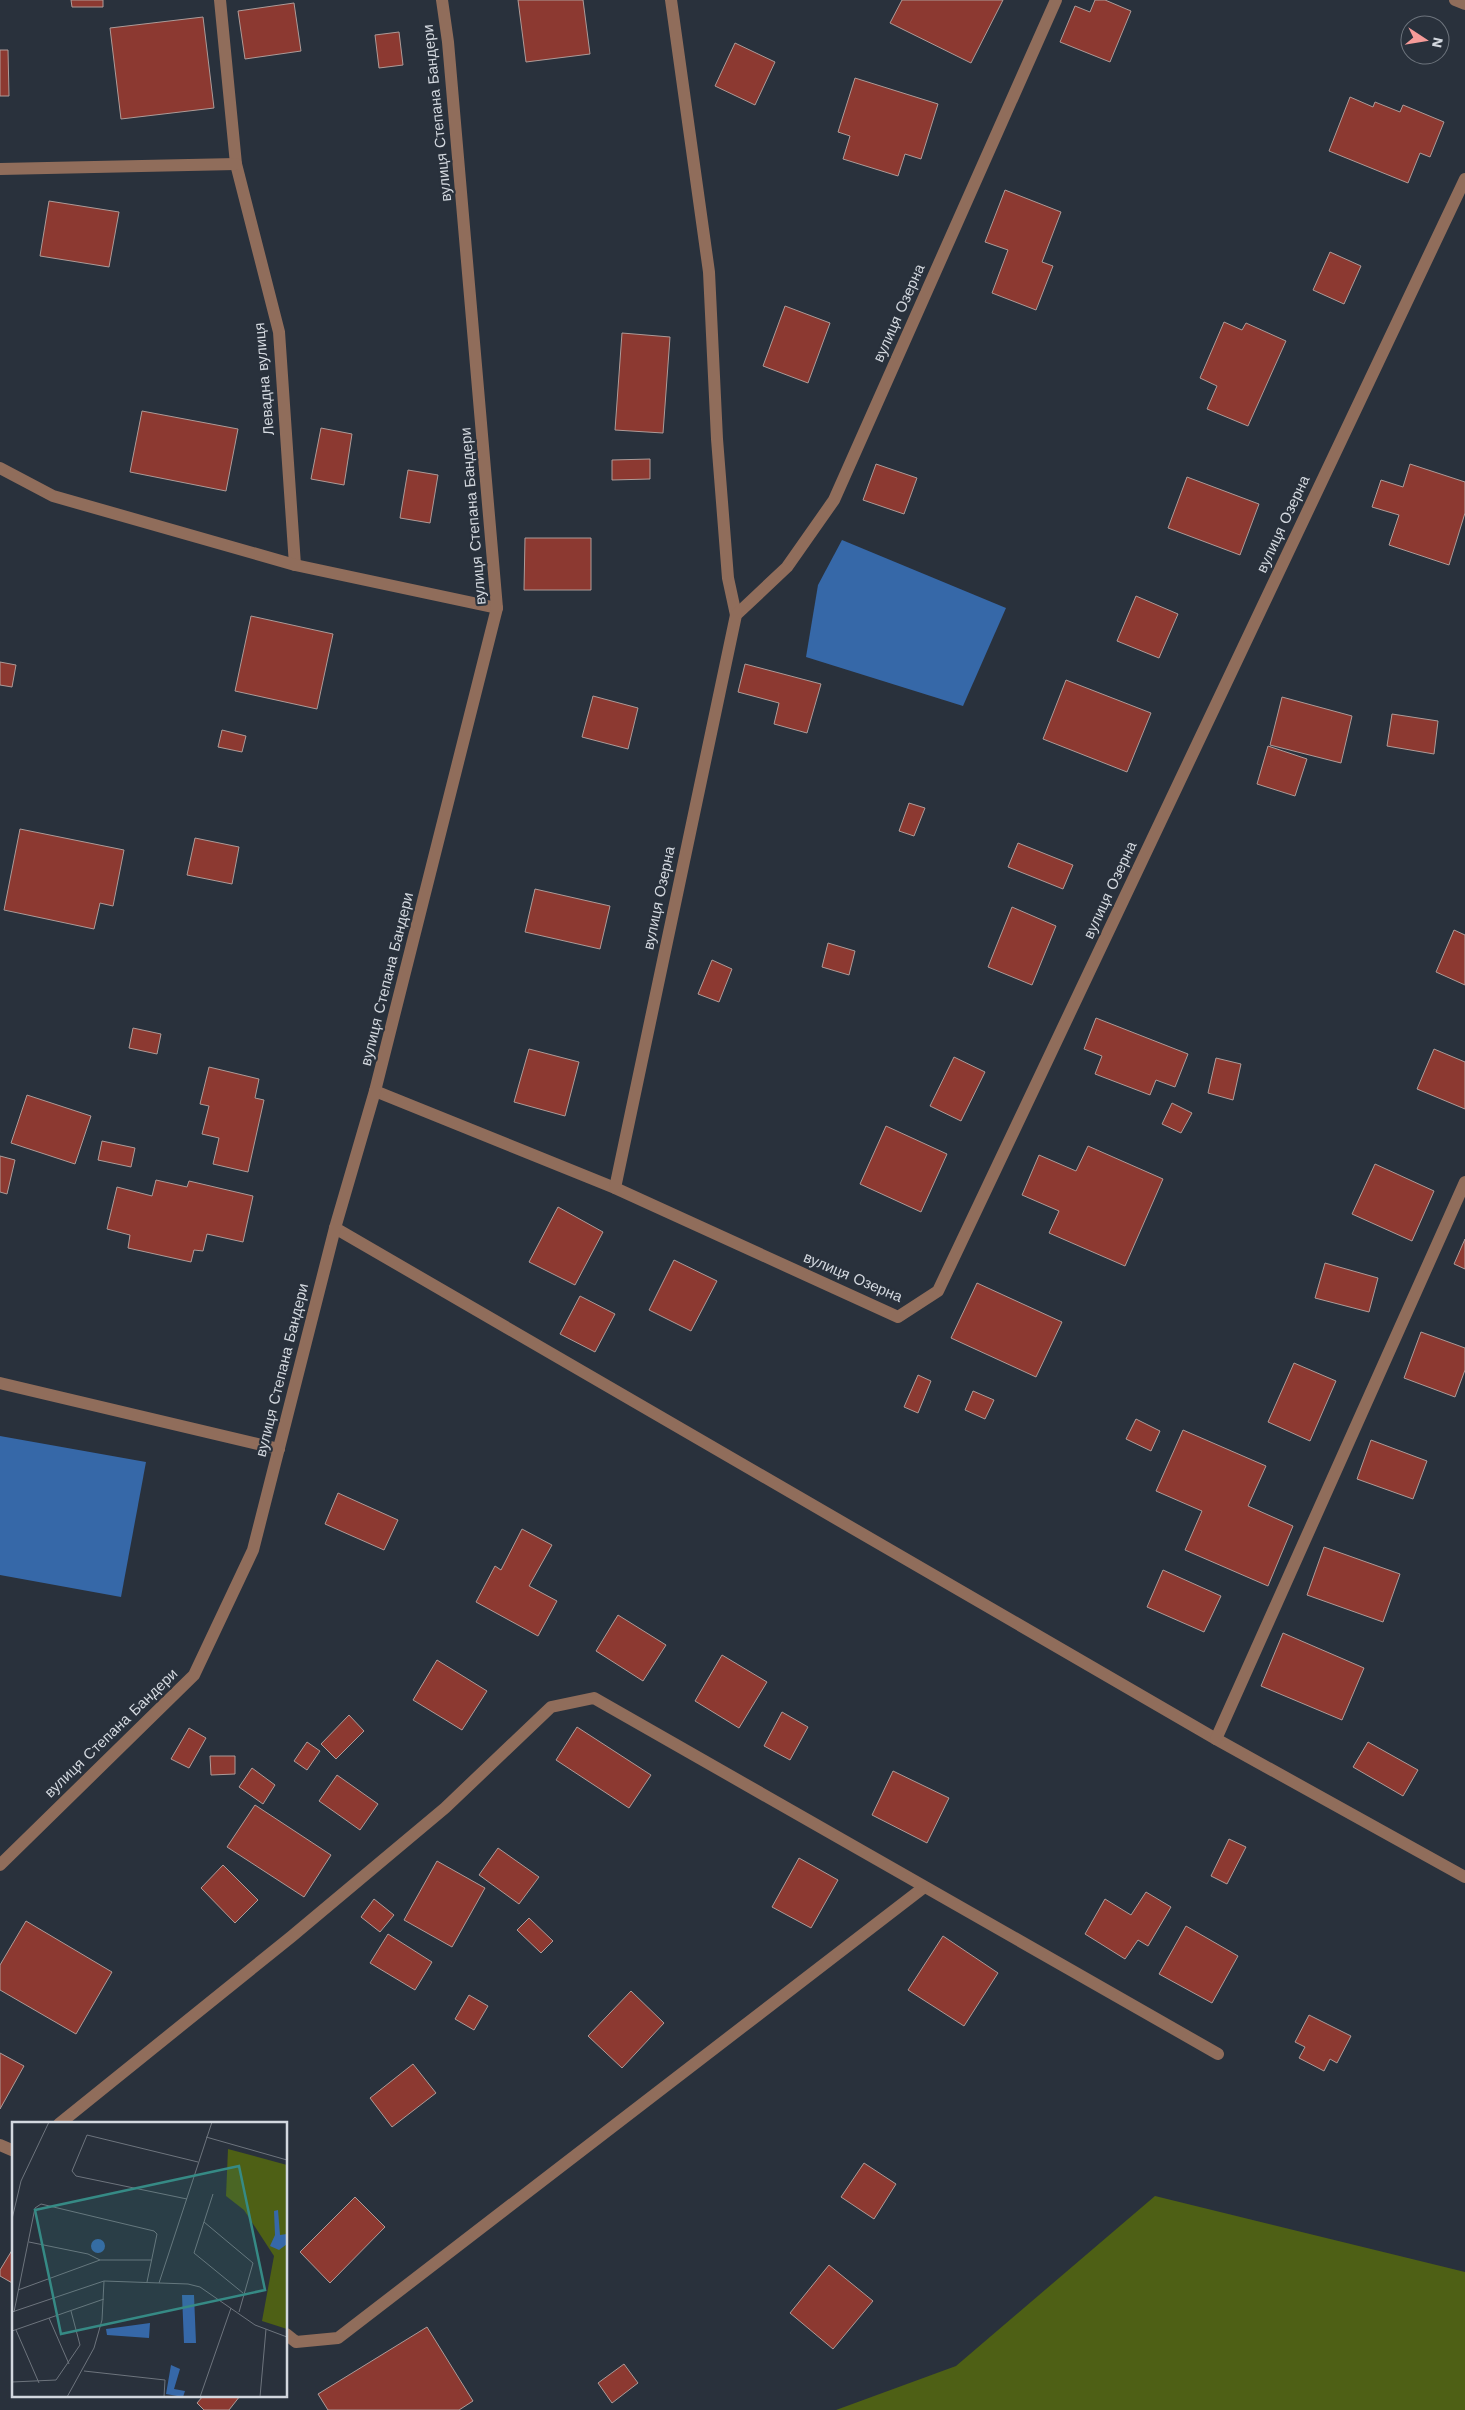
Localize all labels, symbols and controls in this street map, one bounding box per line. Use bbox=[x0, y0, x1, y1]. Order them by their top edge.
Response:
north arrow bbox=[1400, 15, 1450, 65]
street label: вулиця Степана Бандери bbox=[419, 23, 455, 203]
text: N bbox=[1429, 36, 1447, 49]
street label: вулиця Озерна bbox=[869, 261, 929, 365]
street label: Левадна вулиця bbox=[250, 322, 278, 436]
street label: вулиця Степана Бандери bbox=[456, 426, 490, 606]
street label: вулиця Озерна bbox=[1253, 472, 1314, 576]
street label: вулиця Озерна bbox=[1080, 838, 1141, 942]
street label: вулиця Озерна bbox=[639, 844, 679, 951]
street label: вулиця Степана Бандери bbox=[357, 890, 417, 1068]
street label: вулиця Озерна bbox=[801, 1248, 906, 1306]
street label: вулиця Степана Бандери bbox=[252, 1281, 312, 1459]
street label: вулиця Степана Бандери bbox=[41, 1665, 181, 1801]
inset map bbox=[12, 2122, 288, 2398]

